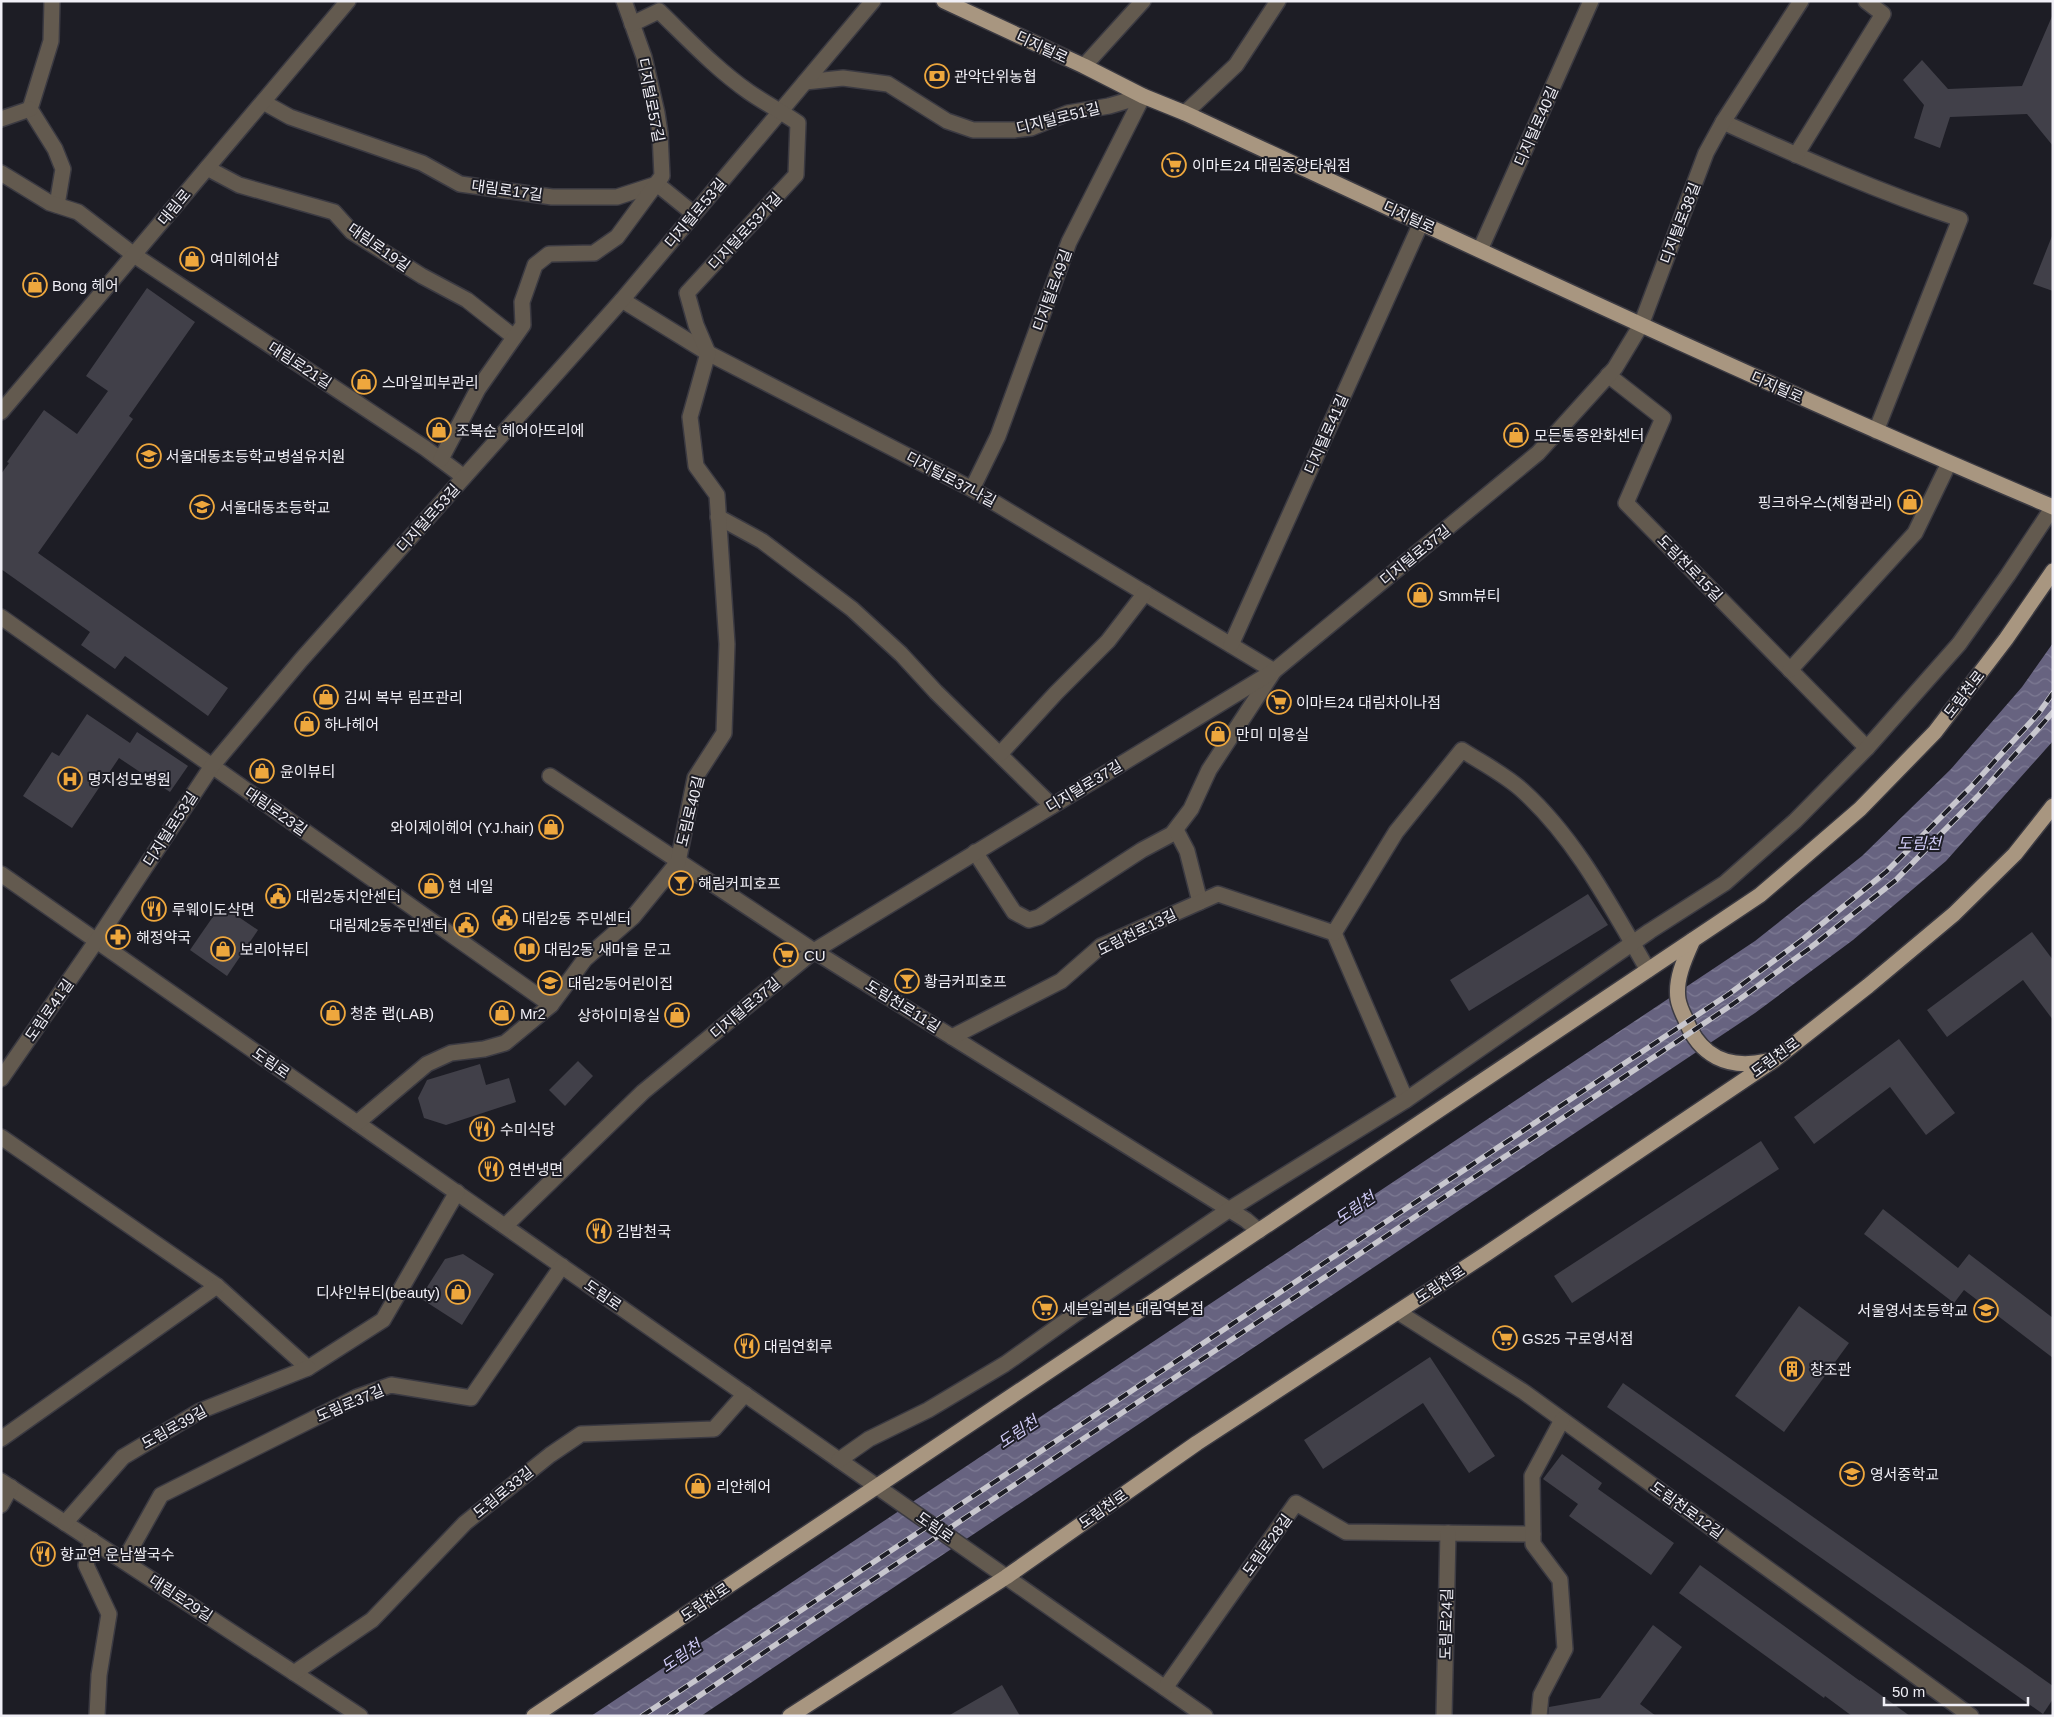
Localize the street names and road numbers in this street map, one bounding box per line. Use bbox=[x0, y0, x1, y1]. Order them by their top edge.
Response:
street label: 디지털로 bbox=[1013, 28, 1071, 66]
street label: 디지털로57길 bbox=[634, 56, 668, 144]
street label: 디지털로40길 bbox=[1511, 83, 1561, 169]
street label: 디지털로51길 bbox=[1014, 99, 1102, 137]
street label: 디지털로53길 bbox=[661, 175, 729, 251]
street label: 대림로17길 bbox=[470, 177, 544, 203]
street label: 디지털로38길 bbox=[1657, 180, 1703, 266]
street label: 대림로 bbox=[154, 186, 194, 228]
street label: 디지털로53가길 bbox=[705, 189, 785, 273]
street label: 디지털로 bbox=[1380, 198, 1438, 236]
street label: 대림로19길 bbox=[345, 219, 413, 275]
street label: 디지털로49길 bbox=[1029, 247, 1075, 333]
street label: 대림로21길 bbox=[265, 338, 335, 392]
street label: 디지털로 bbox=[1748, 368, 1806, 406]
street label: 디지털로41길 bbox=[1301, 391, 1351, 477]
street label: 디지털로37나길 bbox=[903, 448, 999, 510]
street label: 디지털로53길 bbox=[393, 480, 463, 556]
street label: 디지털로37길 bbox=[1376, 521, 1454, 589]
street label: 도림천로15길 bbox=[1654, 531, 1726, 605]
street label: 도림천로 bbox=[1940, 667, 1988, 721]
street label: 디지털로37길 bbox=[1043, 757, 1125, 815]
street label: 도림로40길 bbox=[673, 774, 707, 848]
street label: 대림로23길 bbox=[242, 783, 310, 839]
street label: 디지털로53길 bbox=[140, 788, 200, 870]
street label: 도림천로13길 bbox=[1095, 906, 1179, 958]
street label: 디지털로37길 bbox=[707, 974, 783, 1042]
street label: 도림로41길 bbox=[21, 976, 77, 1044]
street label: 도림천로11길 bbox=[863, 976, 943, 1036]
street label: 도림천로 bbox=[1748, 1034, 1802, 1080]
street label: 도림로 bbox=[249, 1044, 293, 1082]
street label: 도림천로 bbox=[1412, 1262, 1468, 1306]
street label: 도림로 bbox=[581, 1276, 625, 1314]
street label: 도림로37길 bbox=[314, 1381, 386, 1425]
street label: 도림로39길 bbox=[138, 1402, 210, 1452]
street label: 도림로33길 bbox=[470, 1463, 536, 1521]
street label: 도림천로12길 bbox=[1647, 1478, 1727, 1542]
street label: 도림천로 bbox=[1076, 1486, 1130, 1532]
street label: 도림로 bbox=[913, 1508, 957, 1546]
street label: 도림로28길 bbox=[1239, 1511, 1295, 1579]
street label: 대림로29길 bbox=[146, 1571, 216, 1625]
street label: 도림천로 bbox=[677, 1580, 733, 1624]
street label: 도림로24길 bbox=[1437, 1588, 1455, 1660]

